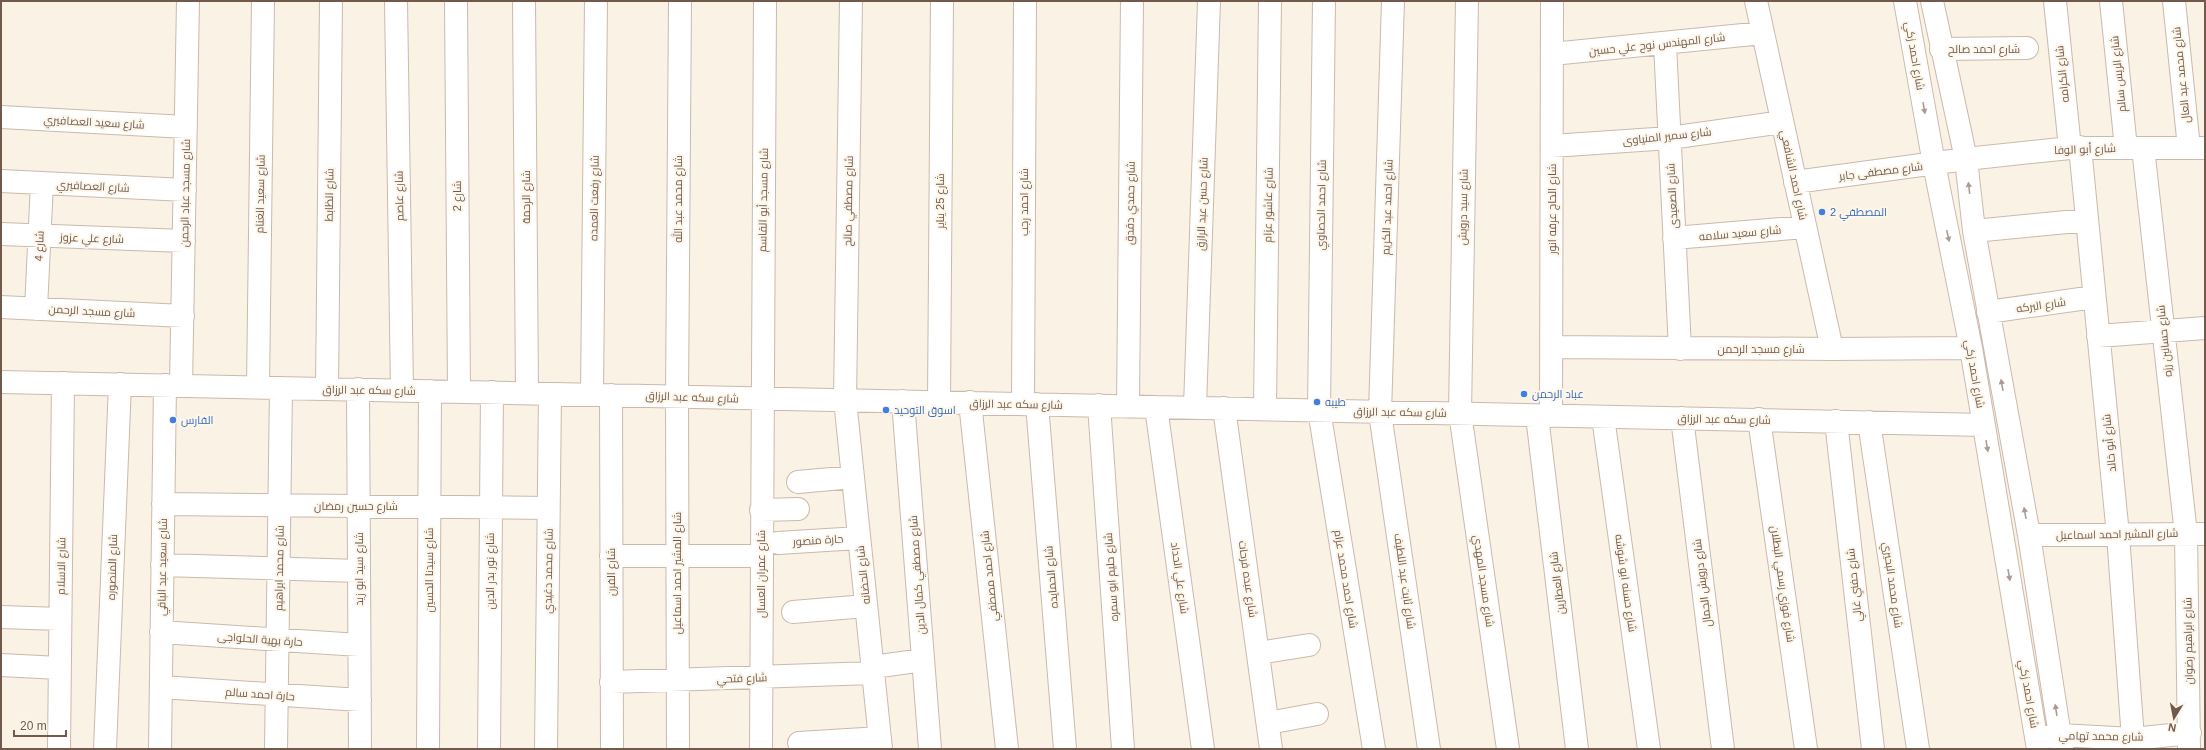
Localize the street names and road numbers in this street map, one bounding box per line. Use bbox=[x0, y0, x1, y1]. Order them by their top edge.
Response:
street label: شارع احمد زكي bbox=[1900, 21, 1927, 92]
street label: شارع محمد عبد العال bbox=[2170, 26, 2194, 124]
street label: شارع المهندس نوح علي حسين bbox=[1588, 31, 1726, 60]
street label: شارع الريس سالم bbox=[2108, 35, 2130, 113]
street label: شارع احمد صالح bbox=[1948, 43, 2020, 57]
street label: شارع الكرامه bbox=[2053, 45, 2073, 103]
street label: شارع سعيد العصافيري bbox=[43, 113, 145, 134]
street label: شارع سمير المنياوى bbox=[1622, 125, 1712, 149]
street label: شارع احمد الشافعي bbox=[1776, 129, 1809, 222]
street label: شارع مسجد عباد الرحمن bbox=[178, 139, 194, 247]
street label: شارع أبو الوفا bbox=[2054, 141, 2116, 158]
street label: شارع مسجد أبو القاسم bbox=[755, 148, 772, 252]
street label: شارع سعيد الغنام bbox=[253, 154, 269, 234]
street label: شارع رفعت العمده bbox=[587, 155, 603, 241]
street label: شارع محمد عبد الله bbox=[670, 155, 686, 243]
street label: شارع مصطفي صالح bbox=[841, 155, 858, 247]
street label: شارع حسن عبد الرازق bbox=[1194, 157, 1212, 251]
street label: شارع احمد الحصاوي bbox=[1314, 159, 1331, 251]
street label: شارع احمد عبد الكريم bbox=[1379, 159, 1397, 255]
street label: شارع مصطفى جابر bbox=[1837, 160, 1924, 184]
street label: شارع حمدي دقدق bbox=[1123, 161, 1140, 245]
street label: شارع الصعيدى bbox=[1664, 163, 1682, 229]
street label: شارع الحاج عرفه انور bbox=[1546, 164, 1560, 255]
street label: شارع عاشور عزام bbox=[1261, 167, 1277, 243]
street label: شارع الظابط bbox=[323, 168, 337, 222]
street label: شارع احمد رجب bbox=[1018, 168, 1032, 236]
street label: شارع سيد درويش bbox=[1456, 169, 1472, 245]
street label: شارع الرحمة bbox=[520, 170, 534, 224]
street label: شارع عاصم bbox=[393, 171, 407, 221]
street label: شارع 25 يناير bbox=[934, 173, 948, 230]
street label: شارع العصافيري bbox=[56, 178, 130, 197]
street label: شارع 2 bbox=[451, 181, 465, 211]
street label: شارع سعيد سلامه bbox=[1698, 223, 1782, 245]
street label: شارع 4 bbox=[32, 230, 48, 262]
street label: شارع علي عزوز bbox=[59, 231, 124, 248]
street label: شارع البركه bbox=[2015, 296, 2067, 316]
street label: شارع مسجد الرحمن bbox=[48, 303, 136, 321]
street label: شارع حسانين رزه bbox=[2154, 304, 2176, 378]
street label: شارع احمد زكي bbox=[1960, 339, 1987, 410]
street label: شارع مسجد الرحمن bbox=[1718, 343, 1804, 357]
street label: شارع سكه عبد الرزاق bbox=[322, 383, 416, 399]
street label: شارع سكه عبد الرزاق bbox=[645, 389, 739, 407]
street label: شارع سكه عبد الرزاق bbox=[969, 397, 1063, 413]
street label: شارع سكه عبد الرزاق bbox=[1353, 405, 1447, 421]
street label: شارع سكه عبد الرزاق bbox=[1677, 412, 1771, 428]
street label: شارع أبو خالد bbox=[2099, 413, 2120, 473]
street label: شارع حسين رمضان bbox=[314, 500, 398, 514]
street label: شارع المشير احمد اسماعيل bbox=[671, 512, 685, 634]
street label: شارع مصطفي كمال الدين bbox=[907, 515, 930, 635]
street label: شارع سعيد عبد الباقي bbox=[155, 518, 172, 616]
street label: شارع محمد ابراهيم bbox=[272, 525, 288, 611]
street label: شارع فوزي رسمي البطلان bbox=[1766, 525, 1797, 643]
street label: شارع المشير احمد اسماعيل bbox=[2056, 527, 2178, 543]
street label: شارع سيدنا الحسين bbox=[423, 528, 437, 612]
street label: شارع محمد دغيدي bbox=[541, 528, 558, 614]
street label: شارع احمد محمد عزام bbox=[1330, 529, 1360, 629]
street label: شارع عمران العسال bbox=[755, 530, 769, 618]
street label: شارع احمد مصطفي bbox=[978, 530, 1003, 622]
street label: شارع سيد ابو زيد bbox=[353, 532, 367, 606]
street label: حارة منصور bbox=[791, 532, 844, 549]
street label: شارع حليم ابو سمره bbox=[1102, 532, 1122, 622]
street label: شارع ثابت عبد اللطيف bbox=[1390, 532, 1418, 630]
street label: شارع نور بدر الدين bbox=[484, 533, 498, 609]
street label: شارع حسنه ابو شوشه bbox=[1611, 533, 1639, 633]
street label: شارع المنصوره bbox=[105, 534, 121, 600]
street label: شارع مسجد المهدي bbox=[1469, 534, 1496, 628]
street label: شارع الاسلام bbox=[54, 537, 70, 595]
street label: شارع درويش الجمال bbox=[1691, 538, 1715, 628]
street label: شارع عبده فرحات bbox=[1235, 540, 1259, 618]
street label: شارع علي الحداد bbox=[1166, 541, 1191, 615]
street label: شارع محمد البحيري bbox=[1878, 541, 1905, 629]
street label: شارع الحضانه bbox=[854, 545, 874, 605]
street label: شارع الحمايده bbox=[1042, 545, 1062, 609]
street label: شارع حفني غالي bbox=[1844, 547, 1867, 622]
street label: شارع الفرن bbox=[605, 548, 619, 596]
street label: شارع العطارين bbox=[1547, 551, 1569, 615]
street label: شارع ابراهيم رضوان bbox=[2181, 597, 2197, 685]
street label: حارة بهية الحلواجى bbox=[217, 630, 303, 649]
street label: شارع احمد زكي bbox=[2014, 659, 2041, 730]
street label: شارع فتحي bbox=[716, 671, 768, 688]
street label: حارة احمد سالم bbox=[225, 686, 295, 704]
street label: شارع محمد تهامي bbox=[2059, 729, 2143, 746]

